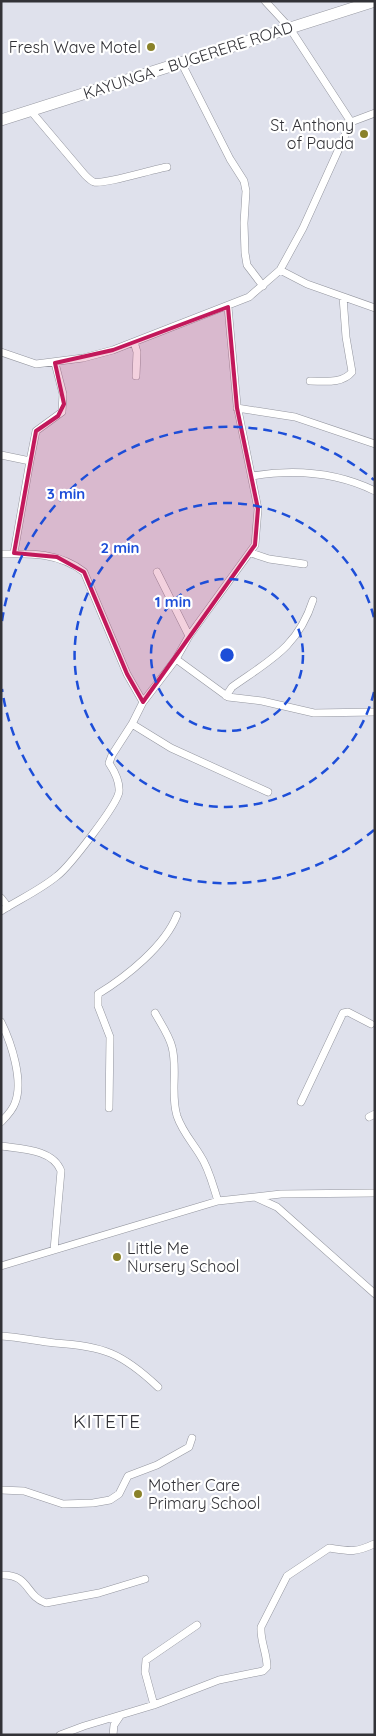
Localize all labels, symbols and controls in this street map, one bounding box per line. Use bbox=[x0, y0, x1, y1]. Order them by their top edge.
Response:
street label: KAYUNGA - BUGERERE ROAD bbox=[81, 17, 295, 103]
place label: Fresh Wave Motel bbox=[9, 37, 141, 57]
marker: Fresh Wave Motel bbox=[145, 41, 157, 53]
place label: St. Anthony of Pauda bbox=[270, 115, 354, 153]
marker: St. Anthony of Pauda bbox=[358, 128, 370, 140]
text: 3 min bbox=[47, 484, 85, 503]
text: 2 min bbox=[100, 538, 140, 557]
text: 1 min bbox=[155, 592, 191, 611]
centre of rings bbox=[218, 646, 236, 664]
place label: Little Me Nursery School bbox=[127, 1238, 239, 1276]
marker: Little Me Nursery School bbox=[111, 1251, 123, 1263]
district label: KITETE bbox=[73, 1409, 141, 1433]
place label: Mother Care Primary School bbox=[148, 1475, 260, 1513]
marker: Mother Care Primary School bbox=[132, 1488, 144, 1500]

